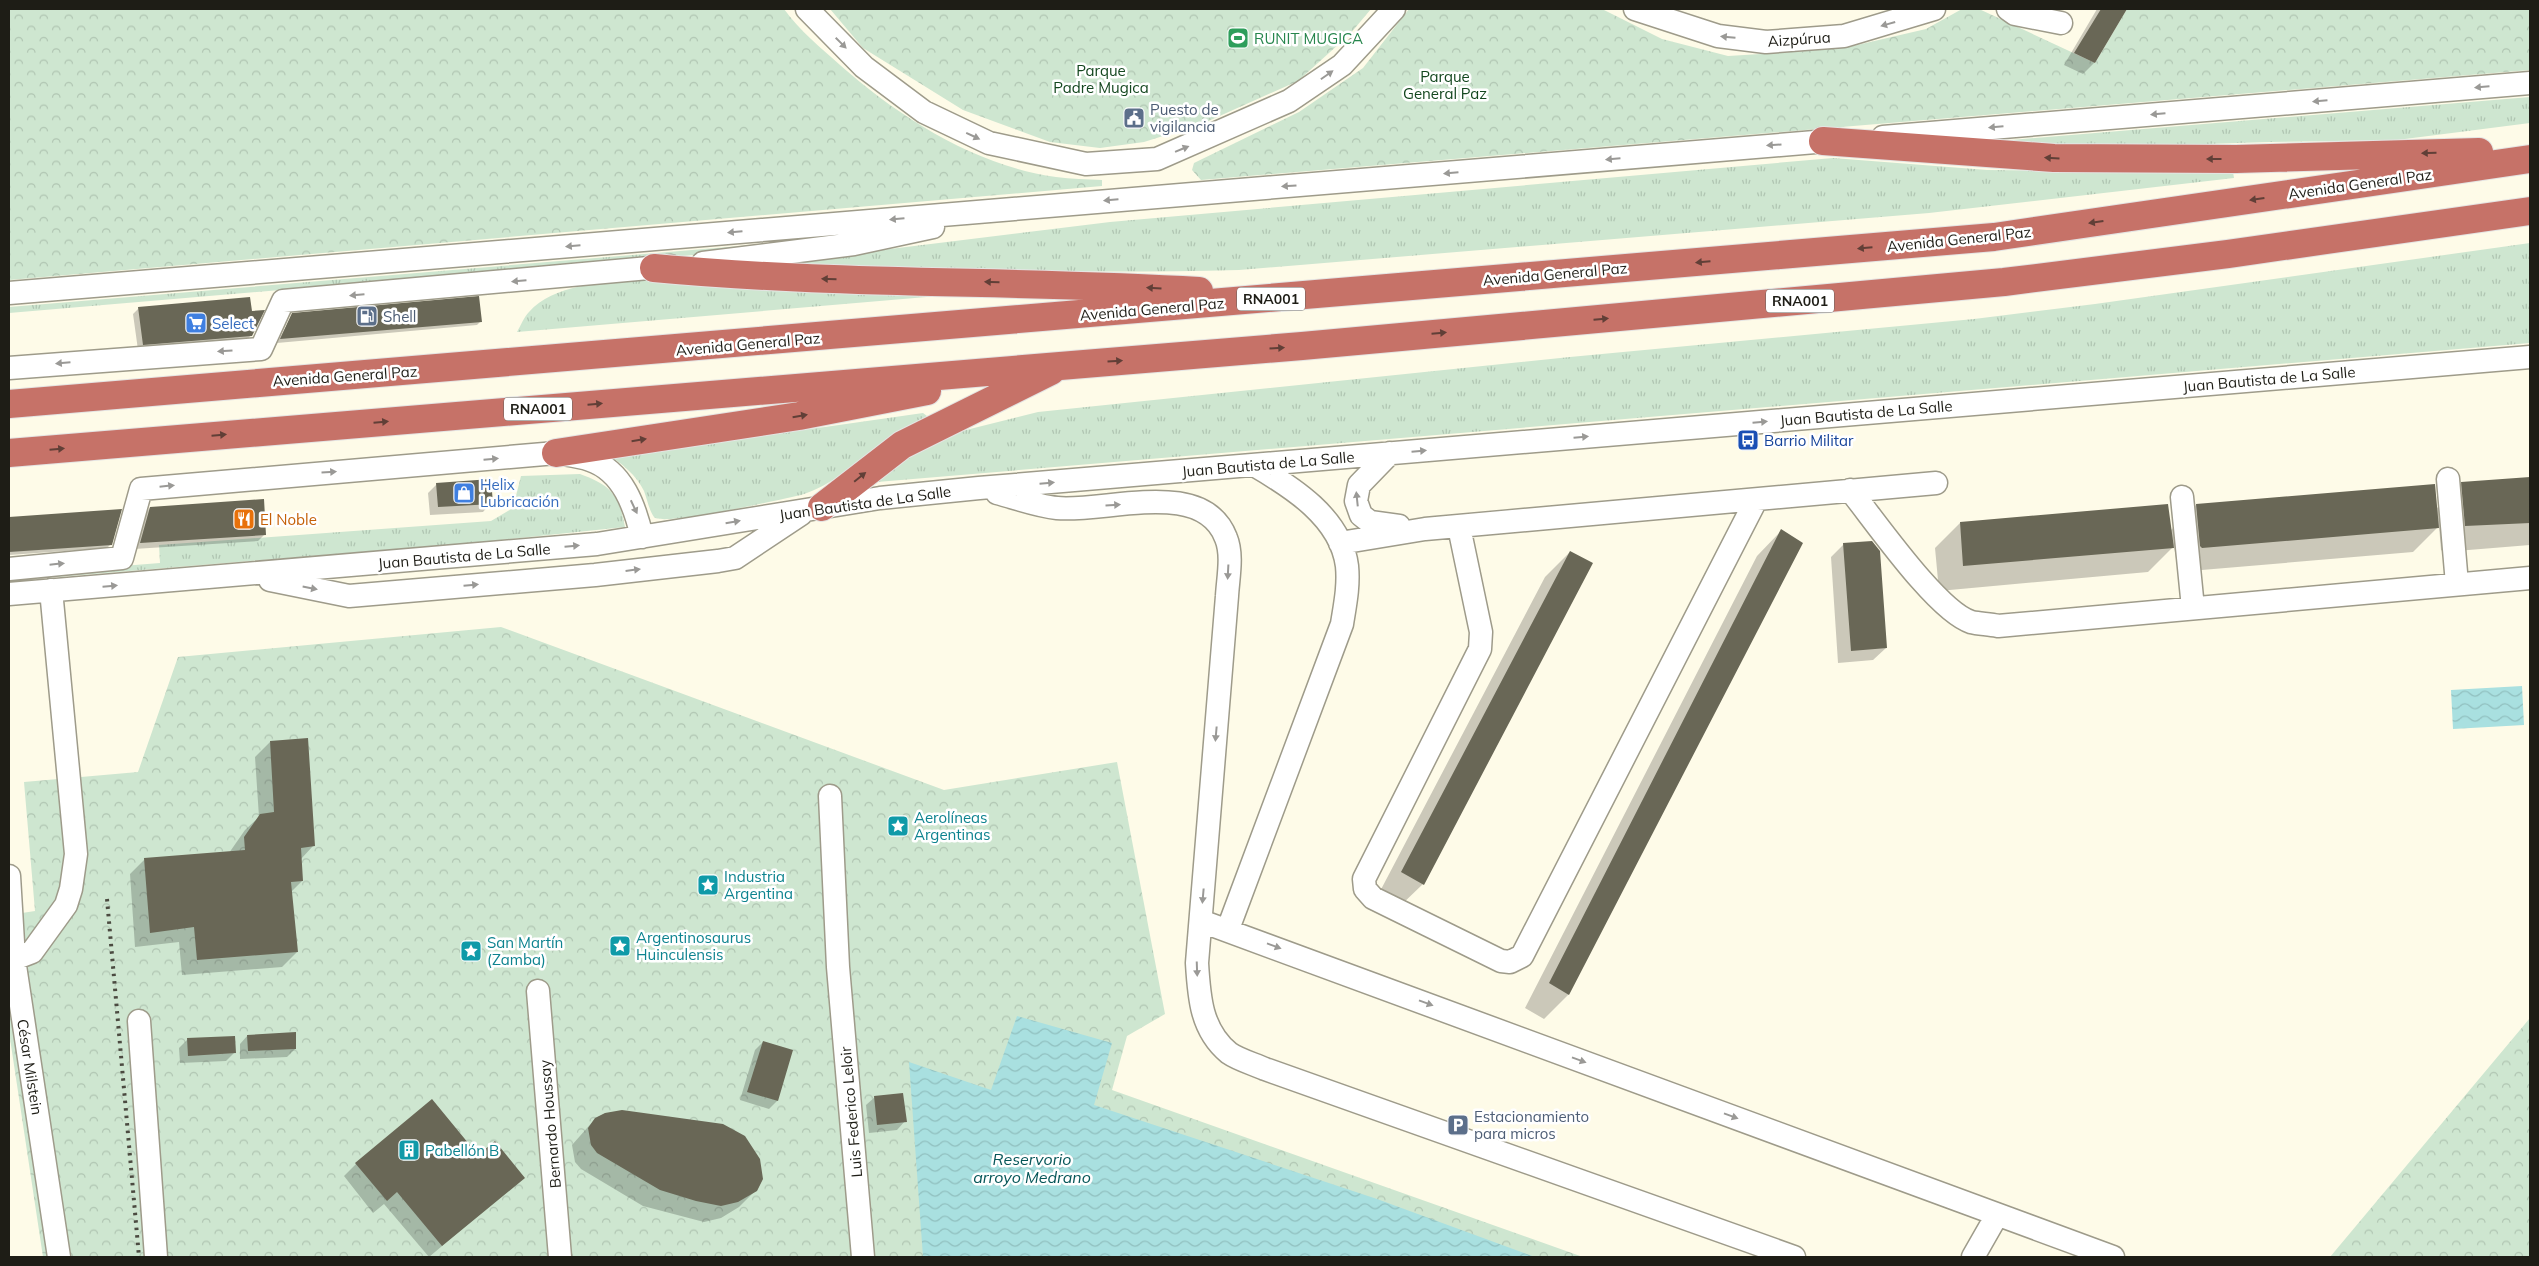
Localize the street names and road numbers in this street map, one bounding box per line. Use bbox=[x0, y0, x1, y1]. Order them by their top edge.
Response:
street label: Aizpúrua bbox=[1767, 27, 1831, 51]
street label: Avenida General Paz bbox=[2287, 164, 2433, 204]
street label: Avenida General Paz bbox=[1886, 222, 2032, 256]
street label: Avenida General Paz bbox=[1482, 258, 1628, 290]
road number: RNA001 bbox=[1237, 288, 1305, 310]
road number: RNA001 bbox=[1766, 290, 1834, 312]
street label: Avenida General Paz bbox=[1079, 293, 1225, 325]
street label: Avenida General Paz bbox=[675, 328, 821, 360]
street label: Avenida General Paz bbox=[272, 361, 418, 391]
street label: Juan Bautista de La Salle bbox=[2182, 362, 2356, 396]
street label: Juan Bautista de La Salle bbox=[1779, 396, 1953, 430]
road number: RNA001 bbox=[504, 398, 572, 420]
street label: Juan Bautista de La Salle bbox=[1181, 447, 1355, 481]
street label: Juan Bautista de La Salle bbox=[778, 482, 952, 524]
street label: Juan Bautista de La Salle bbox=[377, 539, 551, 573]
street label: César Milstein bbox=[13, 1018, 47, 1116]
street label: Luis Federico Leloir bbox=[836, 1045, 866, 1178]
street label: Bernardo Houssay bbox=[535, 1059, 565, 1189]

